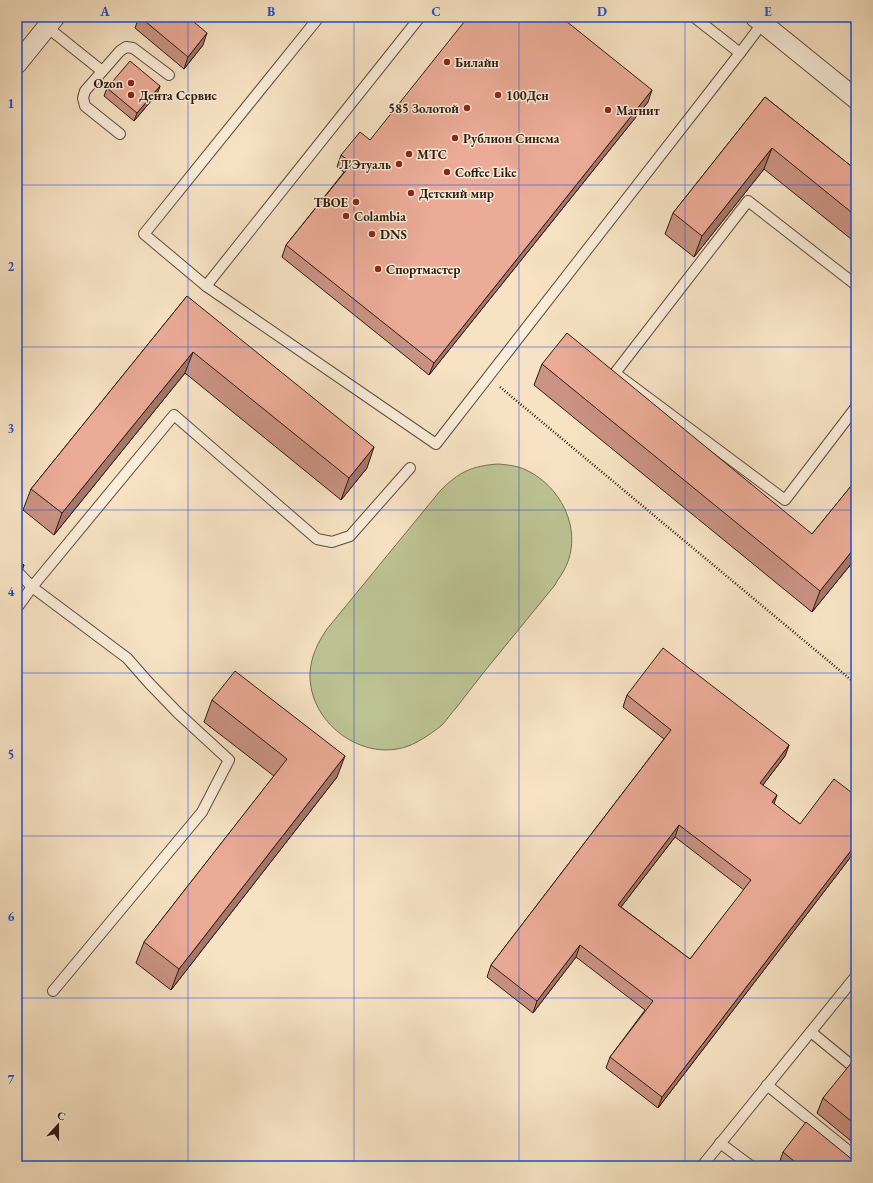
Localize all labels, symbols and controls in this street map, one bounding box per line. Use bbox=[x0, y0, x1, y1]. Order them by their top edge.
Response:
text: A bbox=[99, 3, 110, 20]
text: B bbox=[267, 3, 275, 20]
text: C bbox=[431, 3, 441, 20]
text: D bbox=[597, 3, 607, 20]
text: E bbox=[764, 3, 772, 20]
place label: Билайн bbox=[455, 54, 499, 71]
marker: Билайн bbox=[442, 57, 452, 67]
place label: Ozon bbox=[94, 75, 124, 92]
marker: Ozon bbox=[126, 78, 136, 88]
place label: Дента Сервис bbox=[139, 87, 218, 104]
place label: 100Ден bbox=[506, 87, 549, 104]
marker: Дента Сервис bbox=[126, 90, 136, 100]
marker: 100Ден bbox=[493, 90, 503, 100]
text: 1 bbox=[8, 95, 15, 112]
place label: 585 Золотой bbox=[388, 100, 459, 117]
place label: Магнит bbox=[616, 102, 660, 119]
marker: 585 Золотой bbox=[462, 103, 472, 113]
marker: Магнит bbox=[603, 105, 613, 115]
place label: Рублион Синема bbox=[463, 130, 560, 147]
marker: Рублион Синема bbox=[450, 133, 460, 143]
place label: МТС bbox=[417, 146, 447, 163]
marker: МТС bbox=[404, 149, 414, 159]
place label: Л'Этуаль bbox=[339, 156, 391, 173]
marker: Л'Этуаль bbox=[394, 159, 404, 169]
place label: Coffee Like bbox=[455, 164, 517, 181]
marker: Coffee Like bbox=[442, 167, 452, 177]
place label: Детский мир bbox=[419, 185, 494, 202]
marker: Детский мир bbox=[406, 188, 416, 198]
place label: ТВОЕ bbox=[313, 194, 349, 211]
marker: ТВОЕ bbox=[351, 197, 361, 207]
place label: Colambia bbox=[354, 208, 406, 225]
marker: Colambia bbox=[341, 211, 351, 221]
place label: DNS bbox=[380, 226, 407, 243]
marker: DNS bbox=[367, 229, 377, 239]
text: 2 bbox=[8, 258, 15, 275]
place label: Спортмастер bbox=[386, 261, 460, 278]
marker: Спортмастер bbox=[373, 264, 383, 274]
text: 3 bbox=[8, 420, 15, 437]
text: 4 bbox=[8, 583, 15, 600]
text: 5 bbox=[8, 746, 14, 763]
text: 6 bbox=[8, 908, 15, 925]
text: 7 bbox=[8, 1071, 15, 1088]
north arrow bbox=[38, 1105, 78, 1145]
text: С bbox=[55, 1108, 68, 1124]

